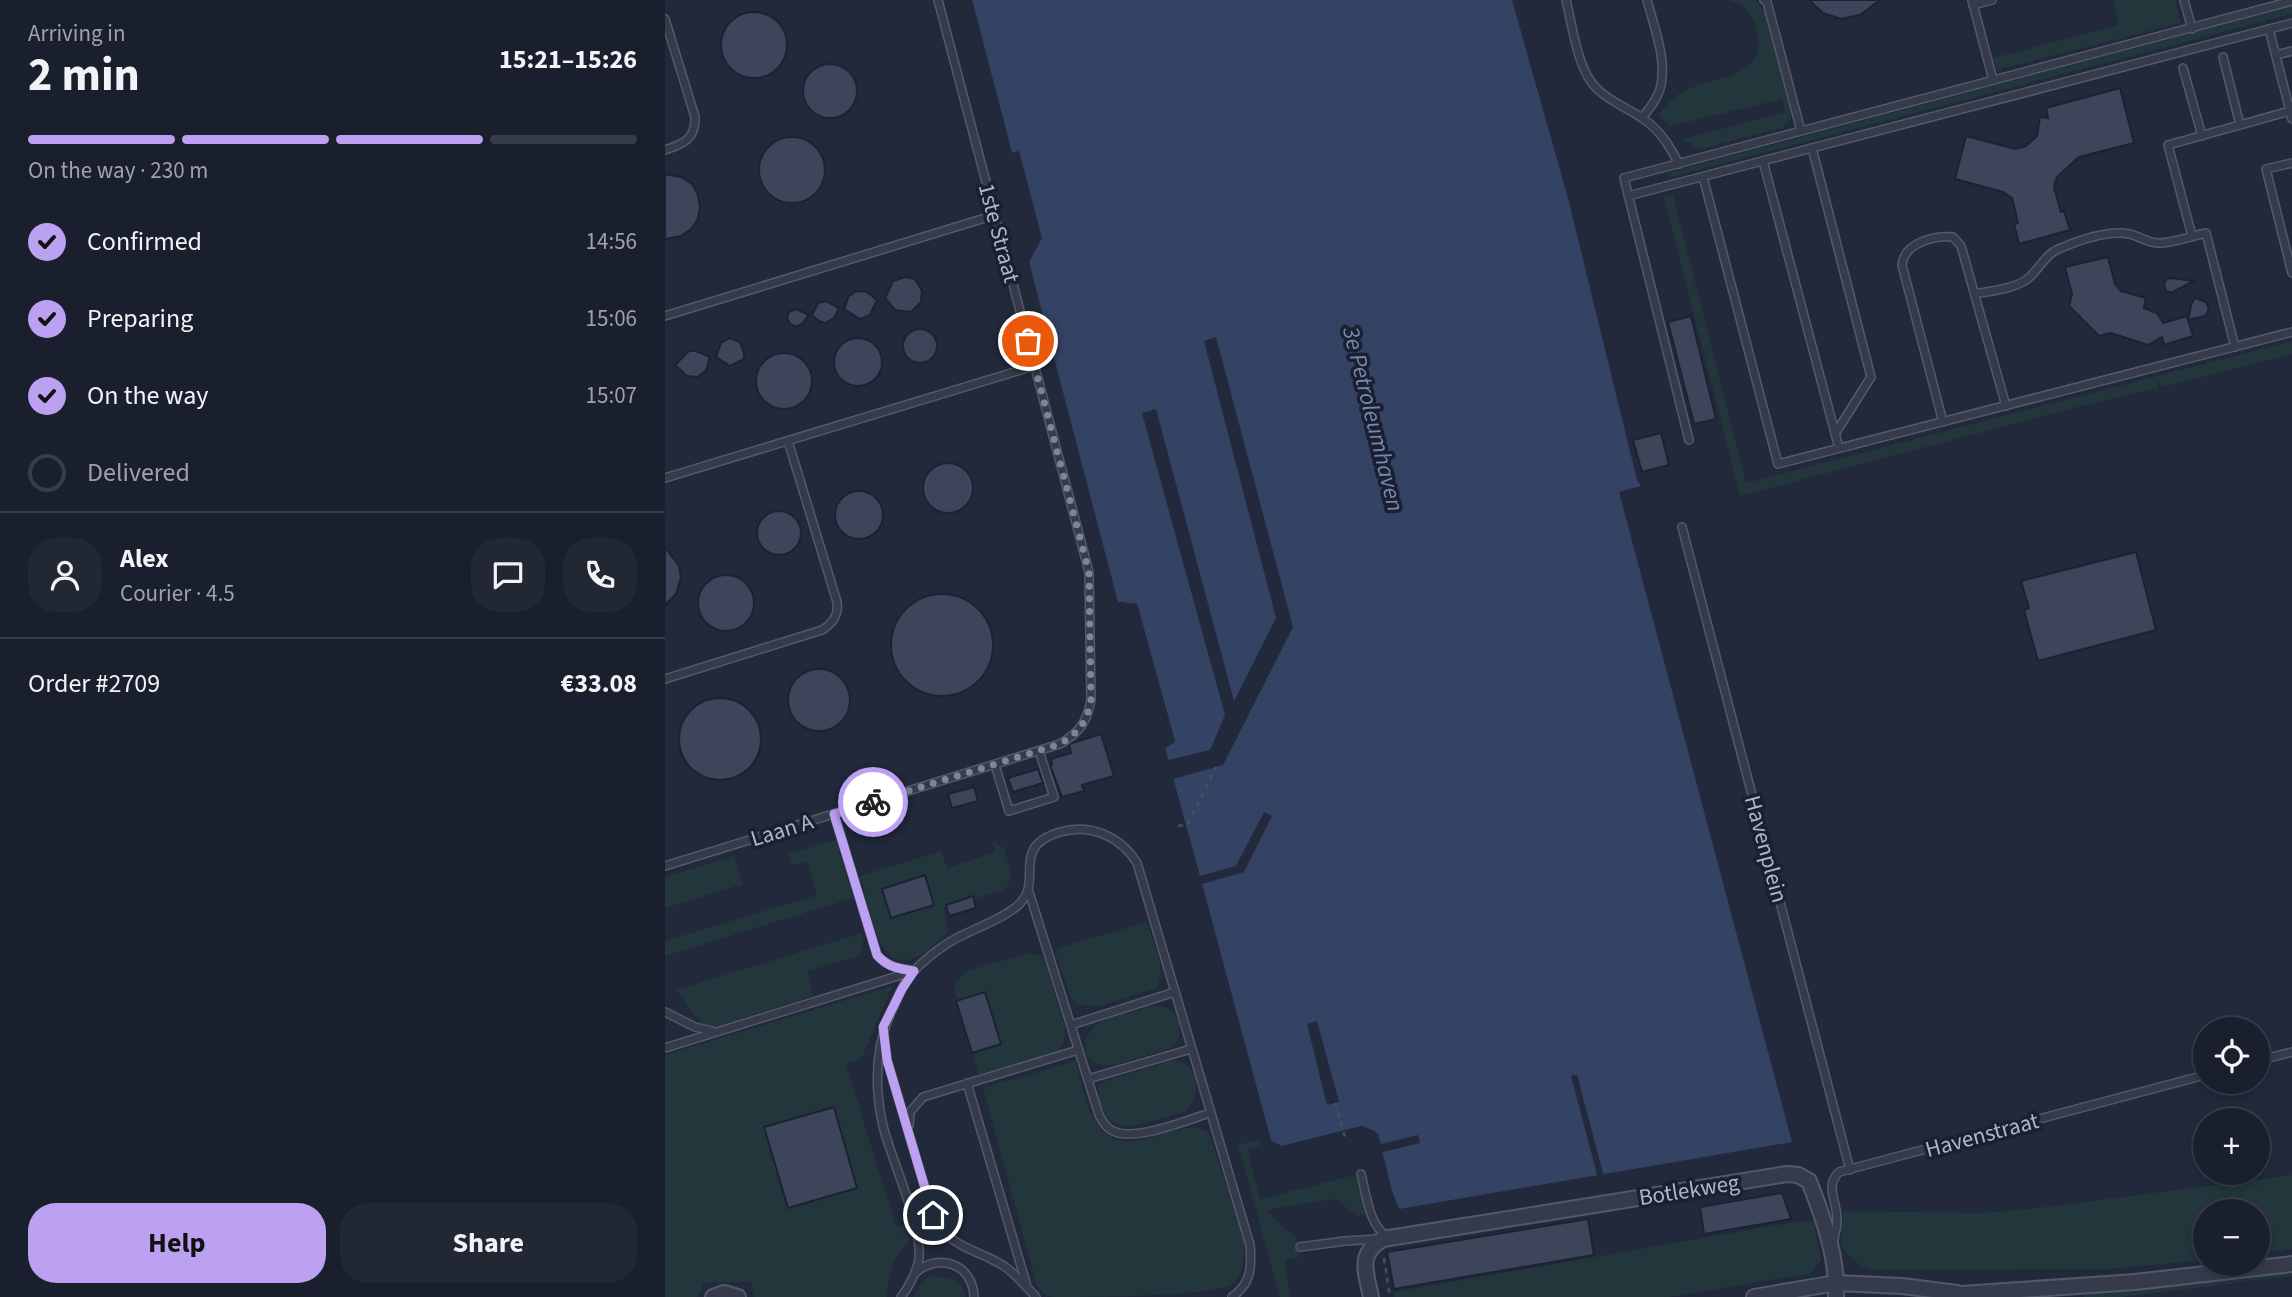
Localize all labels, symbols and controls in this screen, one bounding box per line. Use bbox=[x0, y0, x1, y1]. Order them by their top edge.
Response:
text: Arriving in bbox=[28, 17, 126, 50]
text: 15:21–15:26 bbox=[499, 41, 637, 78]
text: 2 min bbox=[28, 43, 140, 108]
text: On the way · 230 m bbox=[28, 154, 208, 187]
street label: 1ste Straat bbox=[970, 180, 1028, 287]
icon: check bbox=[28, 223, 66, 261]
text: Confirmed bbox=[87, 223, 202, 260]
text: 14:56 bbox=[586, 225, 637, 258]
icon: check bbox=[28, 300, 66, 338]
text: Preparing bbox=[87, 300, 193, 337]
text: 15:06 bbox=[586, 302, 637, 335]
pin bbox=[998, 311, 1058, 371]
icon: bag bbox=[1009, 322, 1047, 360]
water label: 3e Petroleumhaven bbox=[1333, 322, 1413, 515]
icon: check bbox=[28, 377, 66, 415]
text: On the way bbox=[87, 377, 208, 414]
text: 15:07 bbox=[586, 379, 637, 412]
text: Delivered bbox=[87, 454, 190, 491]
button: person bbox=[28, 538, 102, 612]
button: chat bbox=[471, 538, 545, 612]
button: phone bbox=[563, 538, 637, 612]
text: Alex bbox=[120, 540, 169, 577]
text: Courier · 4.5 bbox=[120, 577, 235, 610]
text: Order #2709 bbox=[28, 665, 160, 702]
text: €33.08 bbox=[561, 665, 637, 702]
courier bbox=[838, 767, 908, 837]
icon: bike bbox=[854, 783, 892, 821]
street label: Havenplein bbox=[1736, 792, 1796, 906]
street label: Laan A bbox=[747, 805, 818, 855]
map controls bbox=[2193, 1017, 2270, 1276]
button: locate bbox=[2193, 1017, 2270, 1094]
street label: Havenstraat bbox=[1922, 1104, 2043, 1166]
button: + bbox=[2193, 1108, 2270, 1185]
street label: Botlekweg bbox=[1636, 1166, 1742, 1214]
pin bbox=[903, 1185, 963, 1245]
icon: home bbox=[914, 1196, 952, 1234]
button: − bbox=[2193, 1199, 2270, 1276]
button: Help bbox=[28, 1203, 326, 1283]
button: Share bbox=[340, 1203, 637, 1283]

